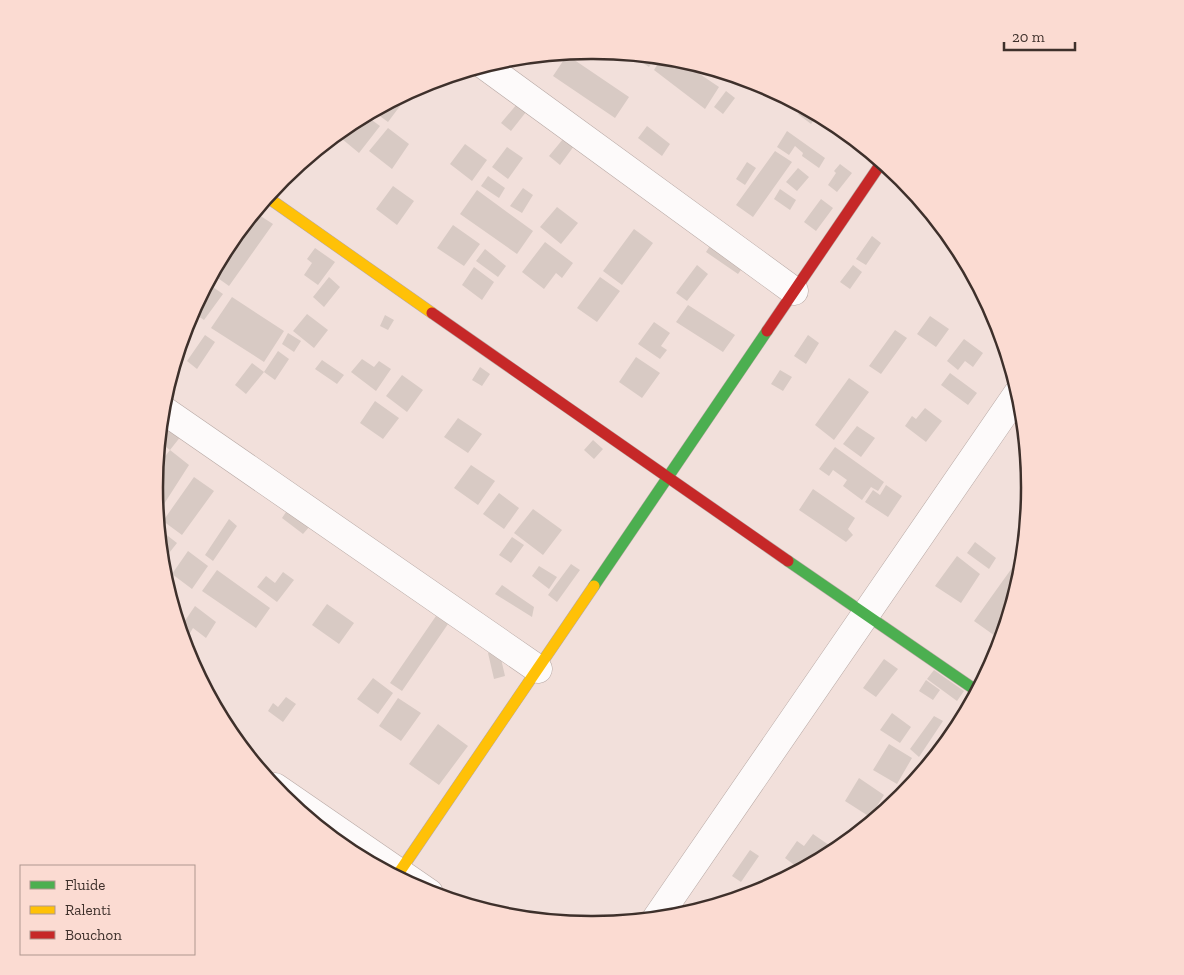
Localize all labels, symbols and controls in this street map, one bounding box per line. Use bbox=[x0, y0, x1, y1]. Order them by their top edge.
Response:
scale bar bbox=[1004, 20, 1075, 52]
text: 20 m bbox=[1012, 28, 1045, 46]
legend bbox=[20, 865, 195, 955]
text: Fluide bbox=[65, 876, 105, 894]
text: Ralenti bbox=[65, 901, 111, 919]
text: Bouchon bbox=[65, 926, 122, 944]

